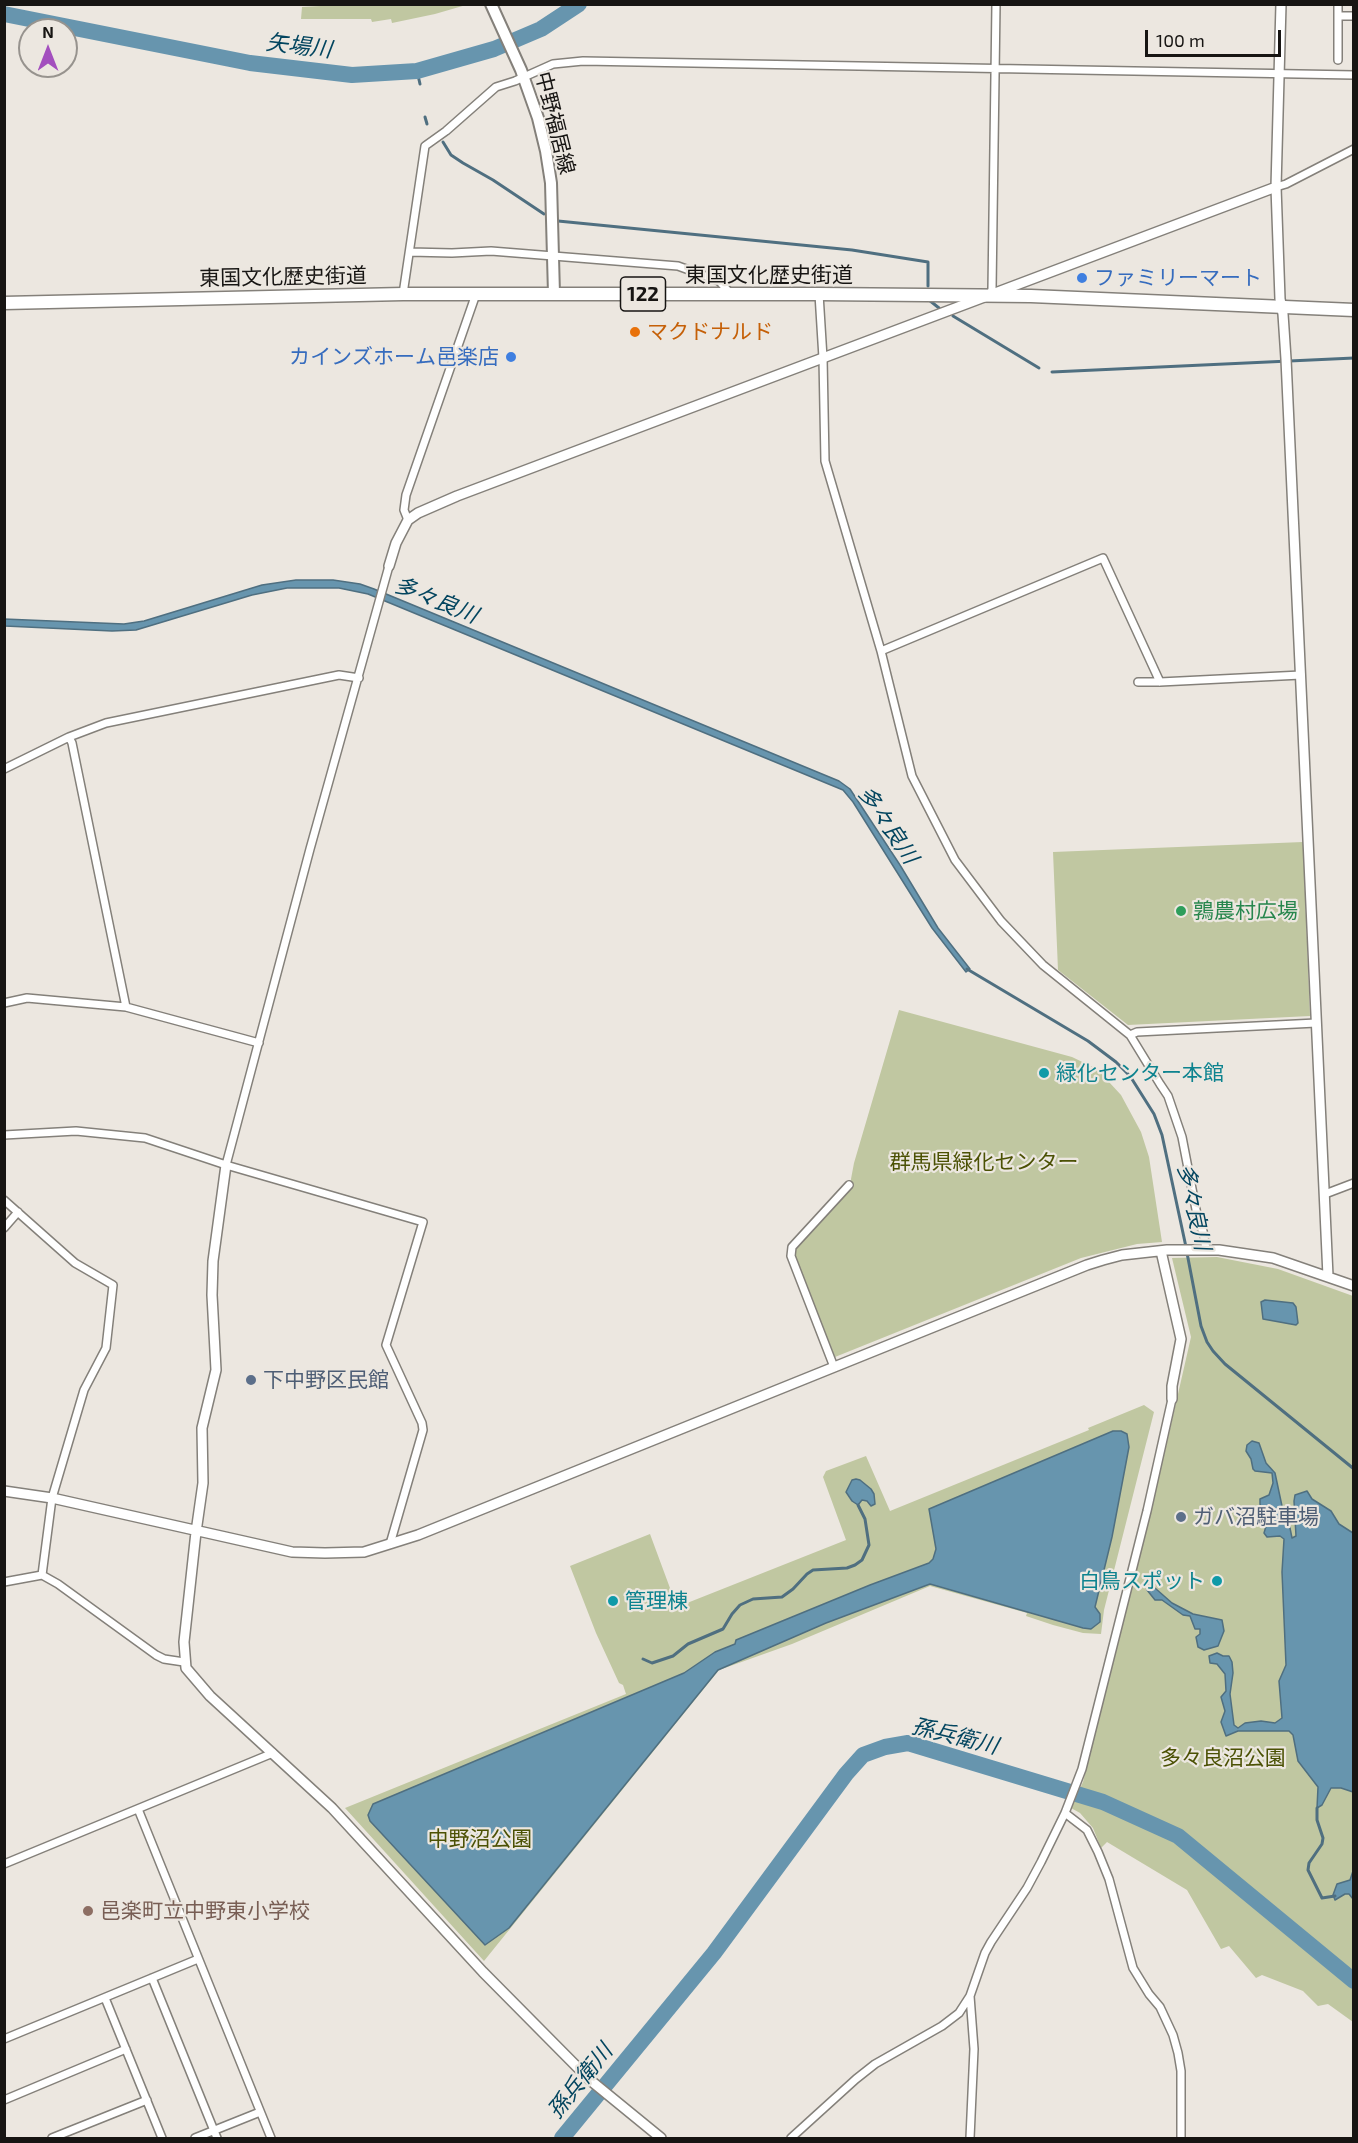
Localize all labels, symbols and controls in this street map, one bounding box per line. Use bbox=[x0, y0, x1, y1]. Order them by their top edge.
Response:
north arrow bbox=[18, 18, 78, 78]
scale bar bbox=[1148, 18, 1284, 56]
text: N bbox=[42, 22, 54, 41]
water label: 矢場川 bbox=[265, 29, 333, 63]
text: 100 m bbox=[1156, 29, 1205, 51]
street label: 中野福居線 bbox=[530, 69, 580, 177]
street label: 東国文化歴史街道 bbox=[685, 262, 853, 288]
street label: 東国文化歴史街道 bbox=[199, 263, 367, 291]
place label: ファミリーマート bbox=[1094, 265, 1262, 291]
marker: ファミリーマート bbox=[1075, 271, 1089, 285]
road number: 122 bbox=[620, 277, 666, 311]
place label: マクドナルド bbox=[647, 319, 773, 345]
marker: マクドナルド bbox=[628, 325, 642, 339]
place label: カインズホーム邑楽店 bbox=[289, 344, 499, 370]
marker: カインズホーム邑楽店 bbox=[504, 350, 518, 364]
water label: 多々良川 bbox=[390, 571, 482, 629]
water label: 多々良川 bbox=[852, 781, 924, 869]
place label: 鶉農村広場 bbox=[1193, 898, 1298, 924]
marker: 鶉農村広場 bbox=[1174, 904, 1188, 918]
place label: 緑化センター本館 bbox=[1056, 1060, 1224, 1086]
marker: 緑化センター本館 bbox=[1037, 1066, 1051, 1080]
park label: 群馬県緑化センター bbox=[890, 1149, 1078, 1175]
water label: 多々良川 bbox=[1172, 1161, 1216, 1253]
place label: 下中野区民館 bbox=[263, 1367, 389, 1393]
marker: 下中野区民館 bbox=[244, 1373, 258, 1387]
place label: ガバ沼駐車場 bbox=[1193, 1504, 1319, 1530]
marker: ガバ沼駐車場 bbox=[1174, 1510, 1188, 1524]
place label: 白鳥スポット bbox=[1079, 1568, 1205, 1594]
marker: 白鳥スポット bbox=[1210, 1574, 1224, 1588]
place label: 管理棟 bbox=[625, 1588, 688, 1614]
marker: 管理棟 bbox=[606, 1594, 620, 1608]
water label: 孫兵衛川 bbox=[909, 1713, 1001, 1759]
park label: 多々良沼公園 bbox=[1160, 1745, 1286, 1771]
park label: 中野沼公園 bbox=[428, 1826, 532, 1852]
place label: 邑楽町立中野東小学校 bbox=[100, 1898, 310, 1924]
marker: 邑楽町立中野東小学校 bbox=[81, 1904, 95, 1918]
water label: 孫兵衛川 bbox=[542, 2038, 618, 2124]

